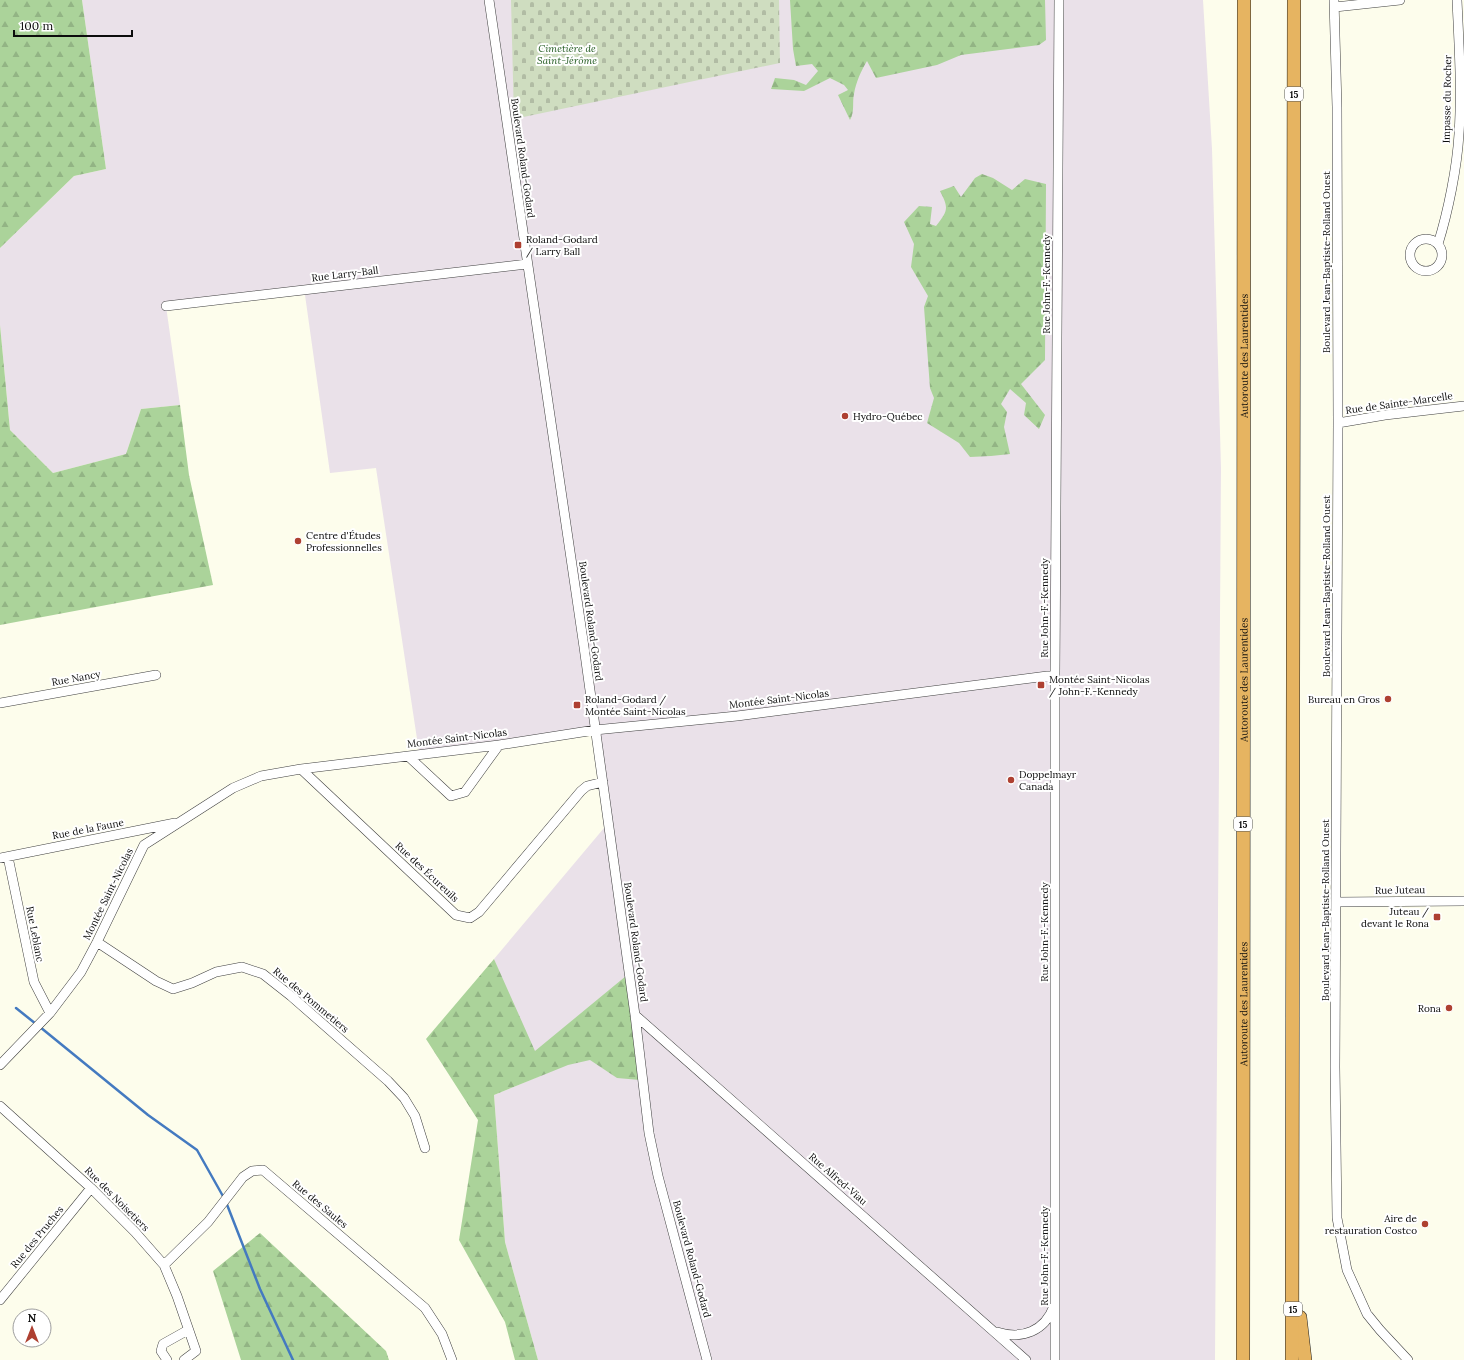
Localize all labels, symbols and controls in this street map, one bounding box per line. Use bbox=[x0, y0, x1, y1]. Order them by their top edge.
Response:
scale bar bbox=[14, 12, 132, 38]
text: 100 m bbox=[20, 18, 53, 33]
park label: Cimetière de Saint-Jérôme bbox=[537, 42, 597, 67]
street label: Impasse du Rocher bbox=[1440, 54, 1454, 143]
road number: 15 bbox=[1285, 87, 1303, 101]
street label: Boulevard Roland-Godard bbox=[508, 97, 538, 219]
street label: Boulevard Jean-Baptiste-Rolland Ouest bbox=[1320, 171, 1333, 353]
place label: Roland-Godard / Larry Ball bbox=[526, 233, 598, 258]
street label: Rue John-F.-Kennedy bbox=[1040, 234, 1053, 334]
marker: Roland-Godard / Larry Ball bbox=[513, 240, 523, 250]
street label: Rue Larry-Ball bbox=[311, 263, 379, 285]
street label: Autoroute des Laurentides bbox=[1237, 294, 1250, 419]
street label: Rue de Sainte-Marcelle bbox=[1345, 389, 1454, 417]
place label: Hydro-Québec bbox=[853, 410, 923, 423]
marker: Hydro-Québec bbox=[840, 411, 850, 421]
street label: Boulevard Jean-Baptiste-Rolland Ouest bbox=[1320, 495, 1333, 677]
place label: Centre d'Études Professionnelles bbox=[306, 529, 382, 554]
marker: Centre d'Études Professionnelles bbox=[293, 536, 303, 546]
street label: Rue John-F.-Kennedy bbox=[1038, 558, 1051, 658]
street label: Boulevard Roland-Godard bbox=[576, 560, 606, 682]
street label: Autoroute des Laurentides bbox=[1237, 618, 1250, 743]
street label: Rue Nancy bbox=[50, 667, 102, 689]
place label: Montée Saint-Nicolas / John-F.-Kennedy bbox=[1049, 673, 1150, 698]
marker: Montée Saint-Nicolas / John-F.-Kennedy bbox=[1036, 680, 1046, 690]
street label: Montée Saint-Nicolas bbox=[728, 686, 830, 712]
place label: Roland-Godard / Montée Saint-Nicolas bbox=[585, 693, 686, 718]
place label: Bureau en Gros bbox=[1308, 693, 1380, 706]
marker: Bureau en Gros bbox=[1383, 694, 1393, 704]
marker: Roland-Godard / Montée Saint-Nicolas bbox=[572, 700, 582, 710]
street label: Montée Saint-Nicolas bbox=[406, 725, 508, 751]
place label: Doppelmayr Canada bbox=[1019, 768, 1077, 793]
marker: Doppelmayr Canada bbox=[1006, 775, 1016, 785]
street label: Rue de la Faune bbox=[51, 816, 125, 842]
road number: 15 bbox=[1234, 817, 1252, 831]
street label: Boulevard Jean-Baptiste-Rolland Ouest bbox=[1319, 819, 1332, 1001]
street label: Rue des Écureuils bbox=[392, 839, 462, 905]
street label: Montée Saint-Nicolas bbox=[80, 846, 136, 942]
street label: Boulevard Roland-Godard bbox=[621, 881, 651, 1003]
street label: Rue John-F.-Kennedy bbox=[1038, 882, 1051, 982]
street label: Rue Juteau bbox=[1375, 883, 1425, 897]
street label: Rue Leblanc bbox=[23, 905, 47, 963]
place label: Juteau / devant le Rona bbox=[1361, 905, 1429, 930]
marker: Juteau / devant le Rona bbox=[1432, 912, 1442, 922]
street label: Autoroute des Laurentides bbox=[1237, 942, 1250, 1067]
street label: Rue des Pommetiers bbox=[270, 964, 352, 1036]
place label: Rona bbox=[1418, 1002, 1441, 1015]
marker: Rona bbox=[1444, 1003, 1454, 1013]
street label: Rue Alfred-Viau bbox=[806, 1150, 870, 1208]
street label: Rue des Noisetiers bbox=[82, 1164, 152, 1234]
street label: Rue des Saules bbox=[290, 1177, 351, 1231]
street label: Boulevard Roland-Godard bbox=[670, 1199, 714, 1319]
street label: Rue des Pruches bbox=[8, 1203, 66, 1271]
street label: Rue John-F.-Kennedy bbox=[1038, 1206, 1051, 1306]
place label: Aire de restauration Costco bbox=[1325, 1212, 1418, 1237]
marker: Aire de restauration Costco bbox=[1420, 1219, 1430, 1229]
road number: 15 bbox=[1284, 1302, 1302, 1316]
north arrow bbox=[12, 1308, 52, 1348]
text: N bbox=[28, 1311, 37, 1325]

